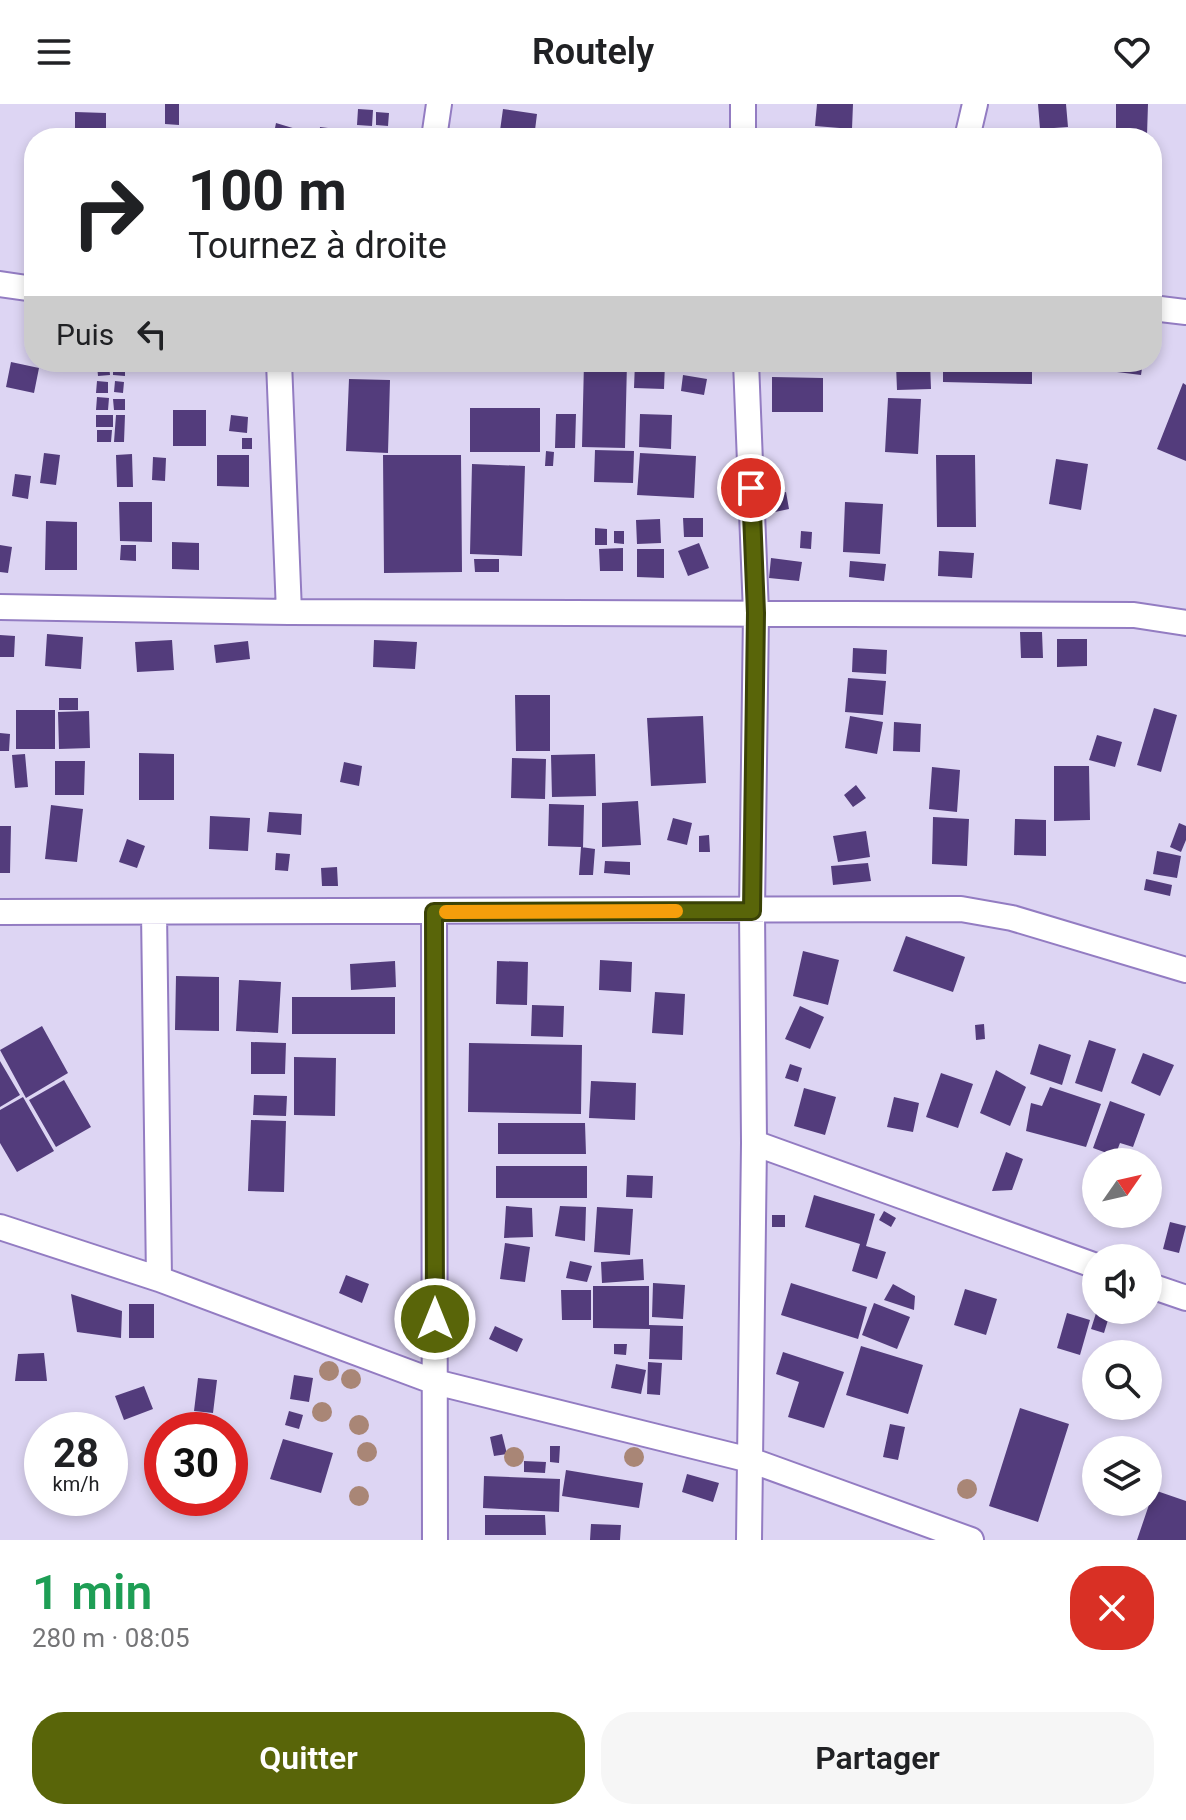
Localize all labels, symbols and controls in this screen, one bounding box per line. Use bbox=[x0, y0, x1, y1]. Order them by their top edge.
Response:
icon: menu bbox=[32, 30, 76, 74]
icon: heart bbox=[1110, 30, 1154, 74]
text: Routely bbox=[532, 31, 654, 73]
text: 100 m bbox=[188, 158, 347, 224]
icon: right bbox=[56, 160, 160, 264]
text: Tournez à droite bbox=[188, 225, 447, 267]
icon: left bbox=[130, 312, 174, 356]
text: Puis bbox=[56, 317, 114, 352]
pin bbox=[717, 454, 785, 522]
icon: arrive bbox=[729, 466, 773, 510]
north arrow bbox=[1082, 1148, 1162, 1228]
map controls bbox=[1082, 1148, 1162, 1516]
button: sound bbox=[1082, 1244, 1162, 1324]
position arrow bbox=[393, 1277, 477, 1361]
button: search bbox=[1082, 1340, 1162, 1420]
speed limit sign: 30 bbox=[144, 1412, 248, 1516]
text: 28 bbox=[53, 1430, 99, 1477]
button: layers bbox=[1082, 1436, 1162, 1516]
text: km/h bbox=[53, 1472, 99, 1496]
text: 1 min bbox=[32, 1564, 152, 1621]
button: close bbox=[1070, 1566, 1154, 1650]
text: 280 m · 08:05 bbox=[32, 1623, 190, 1653]
button: Quitter bbox=[32, 1712, 585, 1804]
button: Partager bbox=[601, 1712, 1154, 1804]

